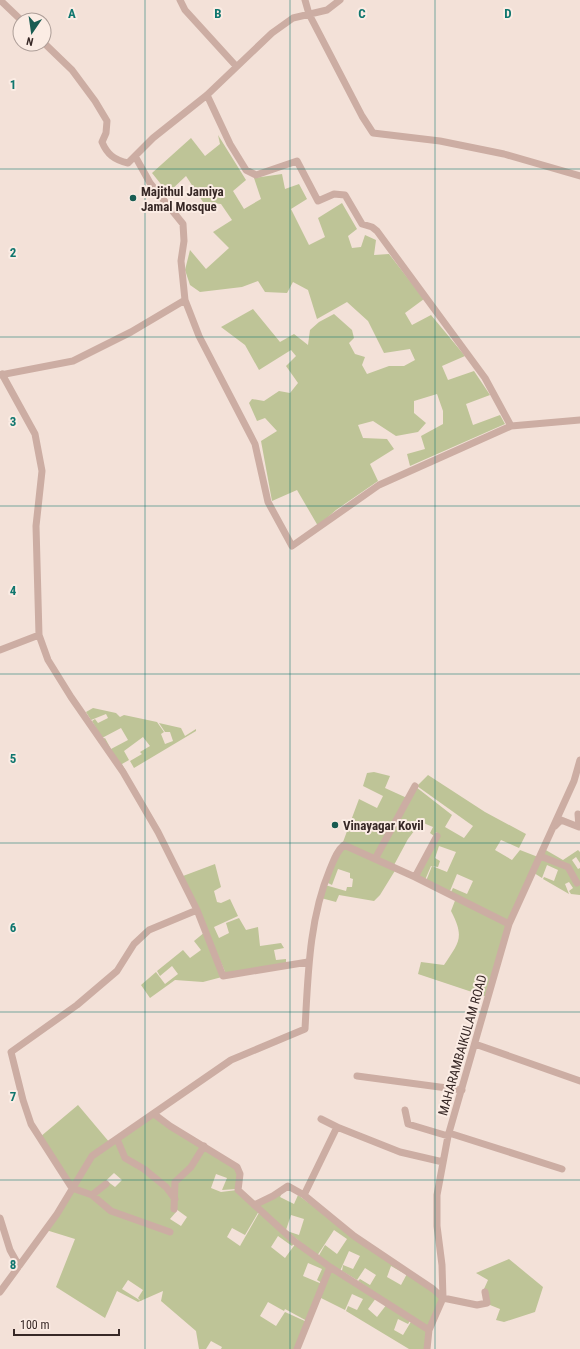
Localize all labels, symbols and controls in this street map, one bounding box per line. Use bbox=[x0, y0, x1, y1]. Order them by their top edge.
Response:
text: A bbox=[68, 6, 76, 21]
text: B bbox=[214, 6, 222, 21]
text: C bbox=[358, 6, 366, 21]
text: D bbox=[504, 6, 512, 21]
north arrow bbox=[12, 12, 52, 52]
text: N bbox=[25, 34, 35, 48]
text: 1 bbox=[10, 77, 16, 92]
place label: Majithul Jamiya Jamal Mosque bbox=[141, 184, 224, 214]
marker: Majithul Jamiya Jamal Mosque bbox=[128, 193, 138, 203]
text: 2 bbox=[10, 245, 17, 260]
text: 3 bbox=[10, 414, 16, 429]
text: 4 bbox=[10, 583, 17, 598]
text: 5 bbox=[10, 751, 17, 766]
place label: Vinayagar Kovil bbox=[343, 818, 424, 833]
marker: Vinayagar Kovil bbox=[330, 820, 340, 830]
text: 6 bbox=[10, 920, 17, 935]
street label: MAHARAMBAIKULAM ROAD bbox=[435, 973, 490, 1117]
text: 7 bbox=[10, 1089, 17, 1104]
text: 8 bbox=[10, 1257, 16, 1272]
scale bar bbox=[14, 1311, 119, 1337]
text: 100 m bbox=[20, 1318, 50, 1332]

